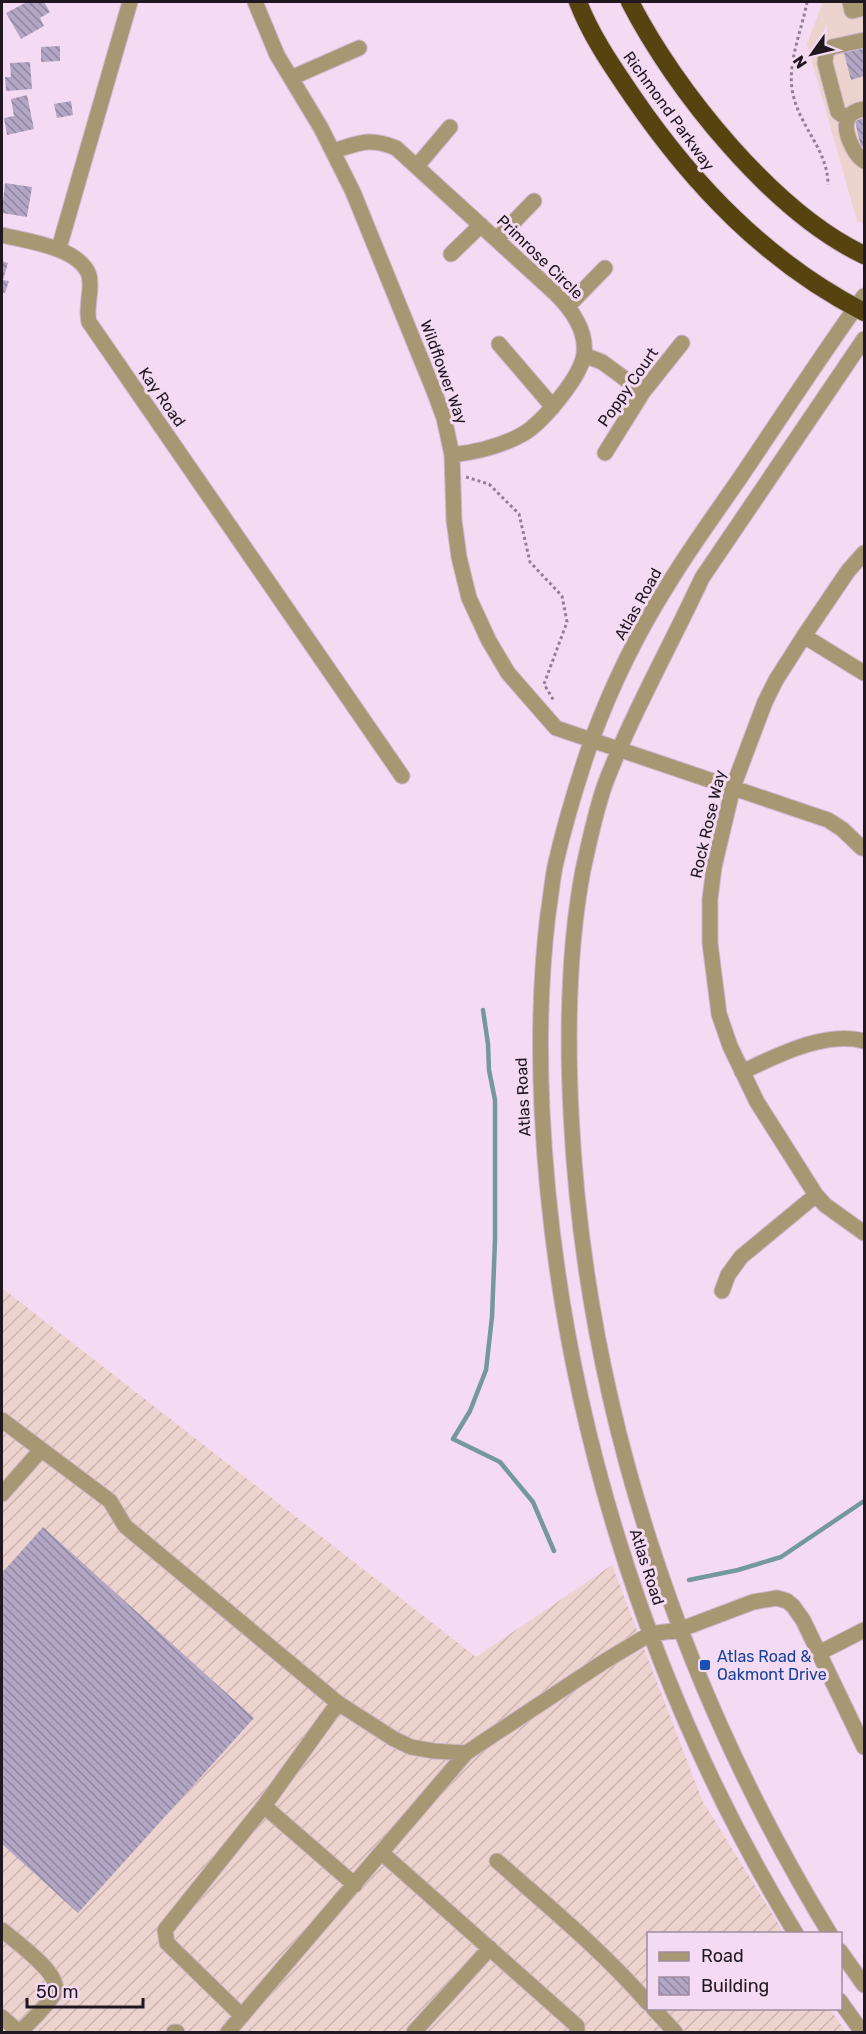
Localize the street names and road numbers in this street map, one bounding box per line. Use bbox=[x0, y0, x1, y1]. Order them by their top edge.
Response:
street label: Richmond Parkway bbox=[619, 48, 719, 174]
street label: Primrose Circle bbox=[493, 211, 587, 303]
street label: Wildflower Way bbox=[416, 317, 472, 427]
street label: Poppy Court bbox=[594, 344, 662, 430]
street label: Kay Road bbox=[135, 364, 189, 430]
street label: Atlas Road bbox=[610, 565, 666, 643]
street label: Rock Rose Way bbox=[686, 768, 730, 880]
street label: Atlas Road bbox=[511, 1057, 535, 1137]
street label: Atlas Road bbox=[626, 1526, 668, 1608]

